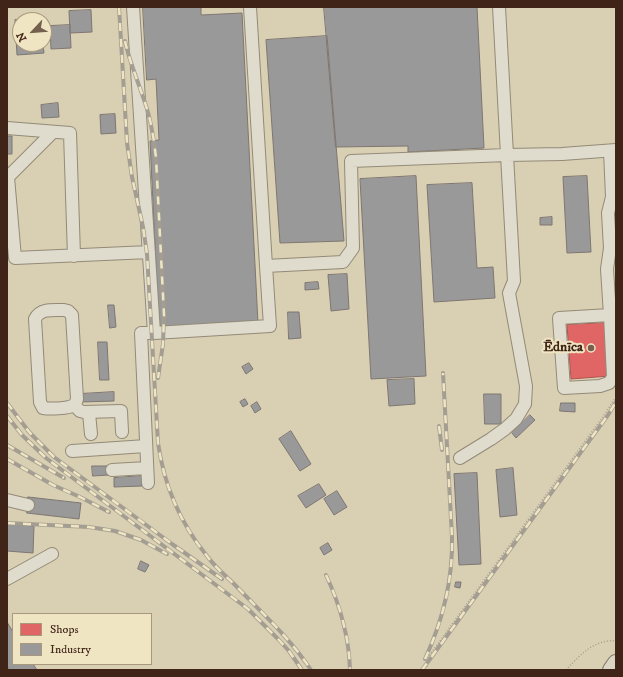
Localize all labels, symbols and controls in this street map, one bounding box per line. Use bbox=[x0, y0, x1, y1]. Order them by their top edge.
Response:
north arrow bbox=[12, 12, 52, 52]
text: N bbox=[14, 30, 30, 44]
place label: Ēdnīca bbox=[543, 340, 583, 356]
marker: Ēdnīca bbox=[586, 343, 596, 353]
legend bbox=[12, 613, 152, 665]
text: Shops bbox=[50, 622, 78, 637]
text: Industry bbox=[50, 642, 91, 657]

